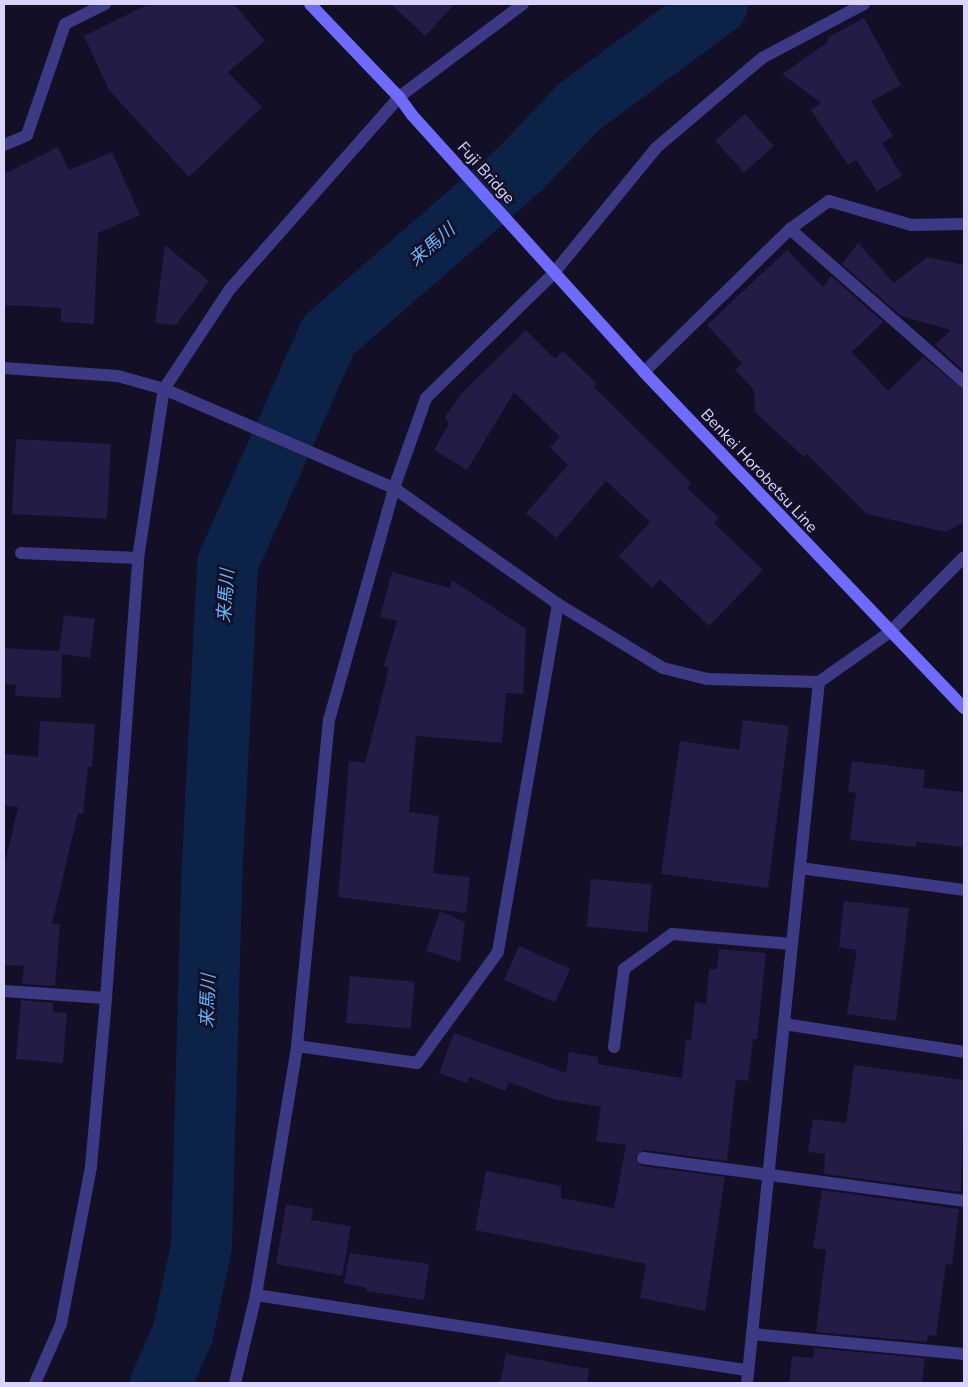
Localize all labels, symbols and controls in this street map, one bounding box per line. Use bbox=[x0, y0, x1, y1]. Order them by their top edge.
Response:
street label: Fuji Bridge bbox=[453, 138, 519, 208]
water label: 来馬川 bbox=[405, 219, 459, 271]
street label: Benkei Horobetsu Line bbox=[697, 405, 821, 537]
water label: 来馬川 bbox=[213, 568, 239, 624]
water label: 来馬川 bbox=[196, 974, 220, 1028]

